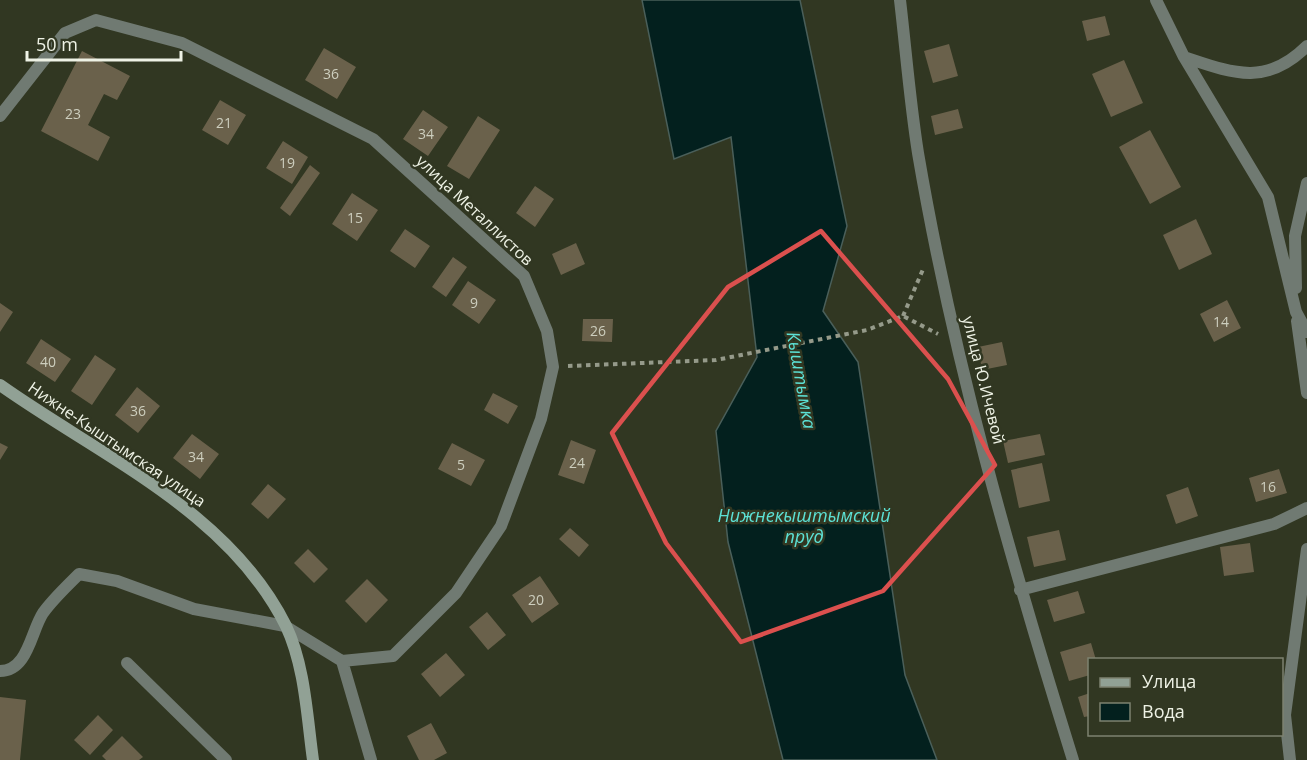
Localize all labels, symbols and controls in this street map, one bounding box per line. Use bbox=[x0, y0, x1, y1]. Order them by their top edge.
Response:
scale bar bbox=[27, 24, 182, 62]
text: 50 m bbox=[36, 32, 78, 56]
house number: 36 bbox=[323, 64, 339, 83]
house number: 23 bbox=[65, 104, 81, 123]
house number: 21 bbox=[216, 113, 232, 132]
house number: 34 bbox=[418, 124, 434, 143]
street label: улица Металлистов bbox=[412, 150, 538, 270]
house number: 19 bbox=[279, 153, 295, 172]
house number: 15 bbox=[347, 208, 363, 227]
house number: 9 bbox=[470, 293, 478, 312]
house number: 14 bbox=[1213, 312, 1229, 331]
street label: улица Ю.Ичевой bbox=[957, 314, 1011, 446]
house number: 26 bbox=[590, 321, 606, 340]
water label: Кыштымка bbox=[782, 329, 822, 431]
house number: 40 bbox=[40, 352, 56, 371]
street label: Нижне-Кыштымская улица bbox=[24, 376, 210, 512]
house number: 36 bbox=[130, 401, 146, 420]
house number: 34 bbox=[188, 447, 204, 466]
house number: 24 bbox=[569, 453, 585, 472]
house number: 5 bbox=[457, 455, 465, 474]
house number: 16 bbox=[1260, 477, 1276, 496]
water label: Нижнекыштымский пруд bbox=[717, 503, 891, 548]
house number: 20 bbox=[528, 590, 544, 609]
legend bbox=[1088, 658, 1283, 736]
text: Улица bbox=[1142, 669, 1196, 693]
text: Вода bbox=[1142, 699, 1185, 723]

